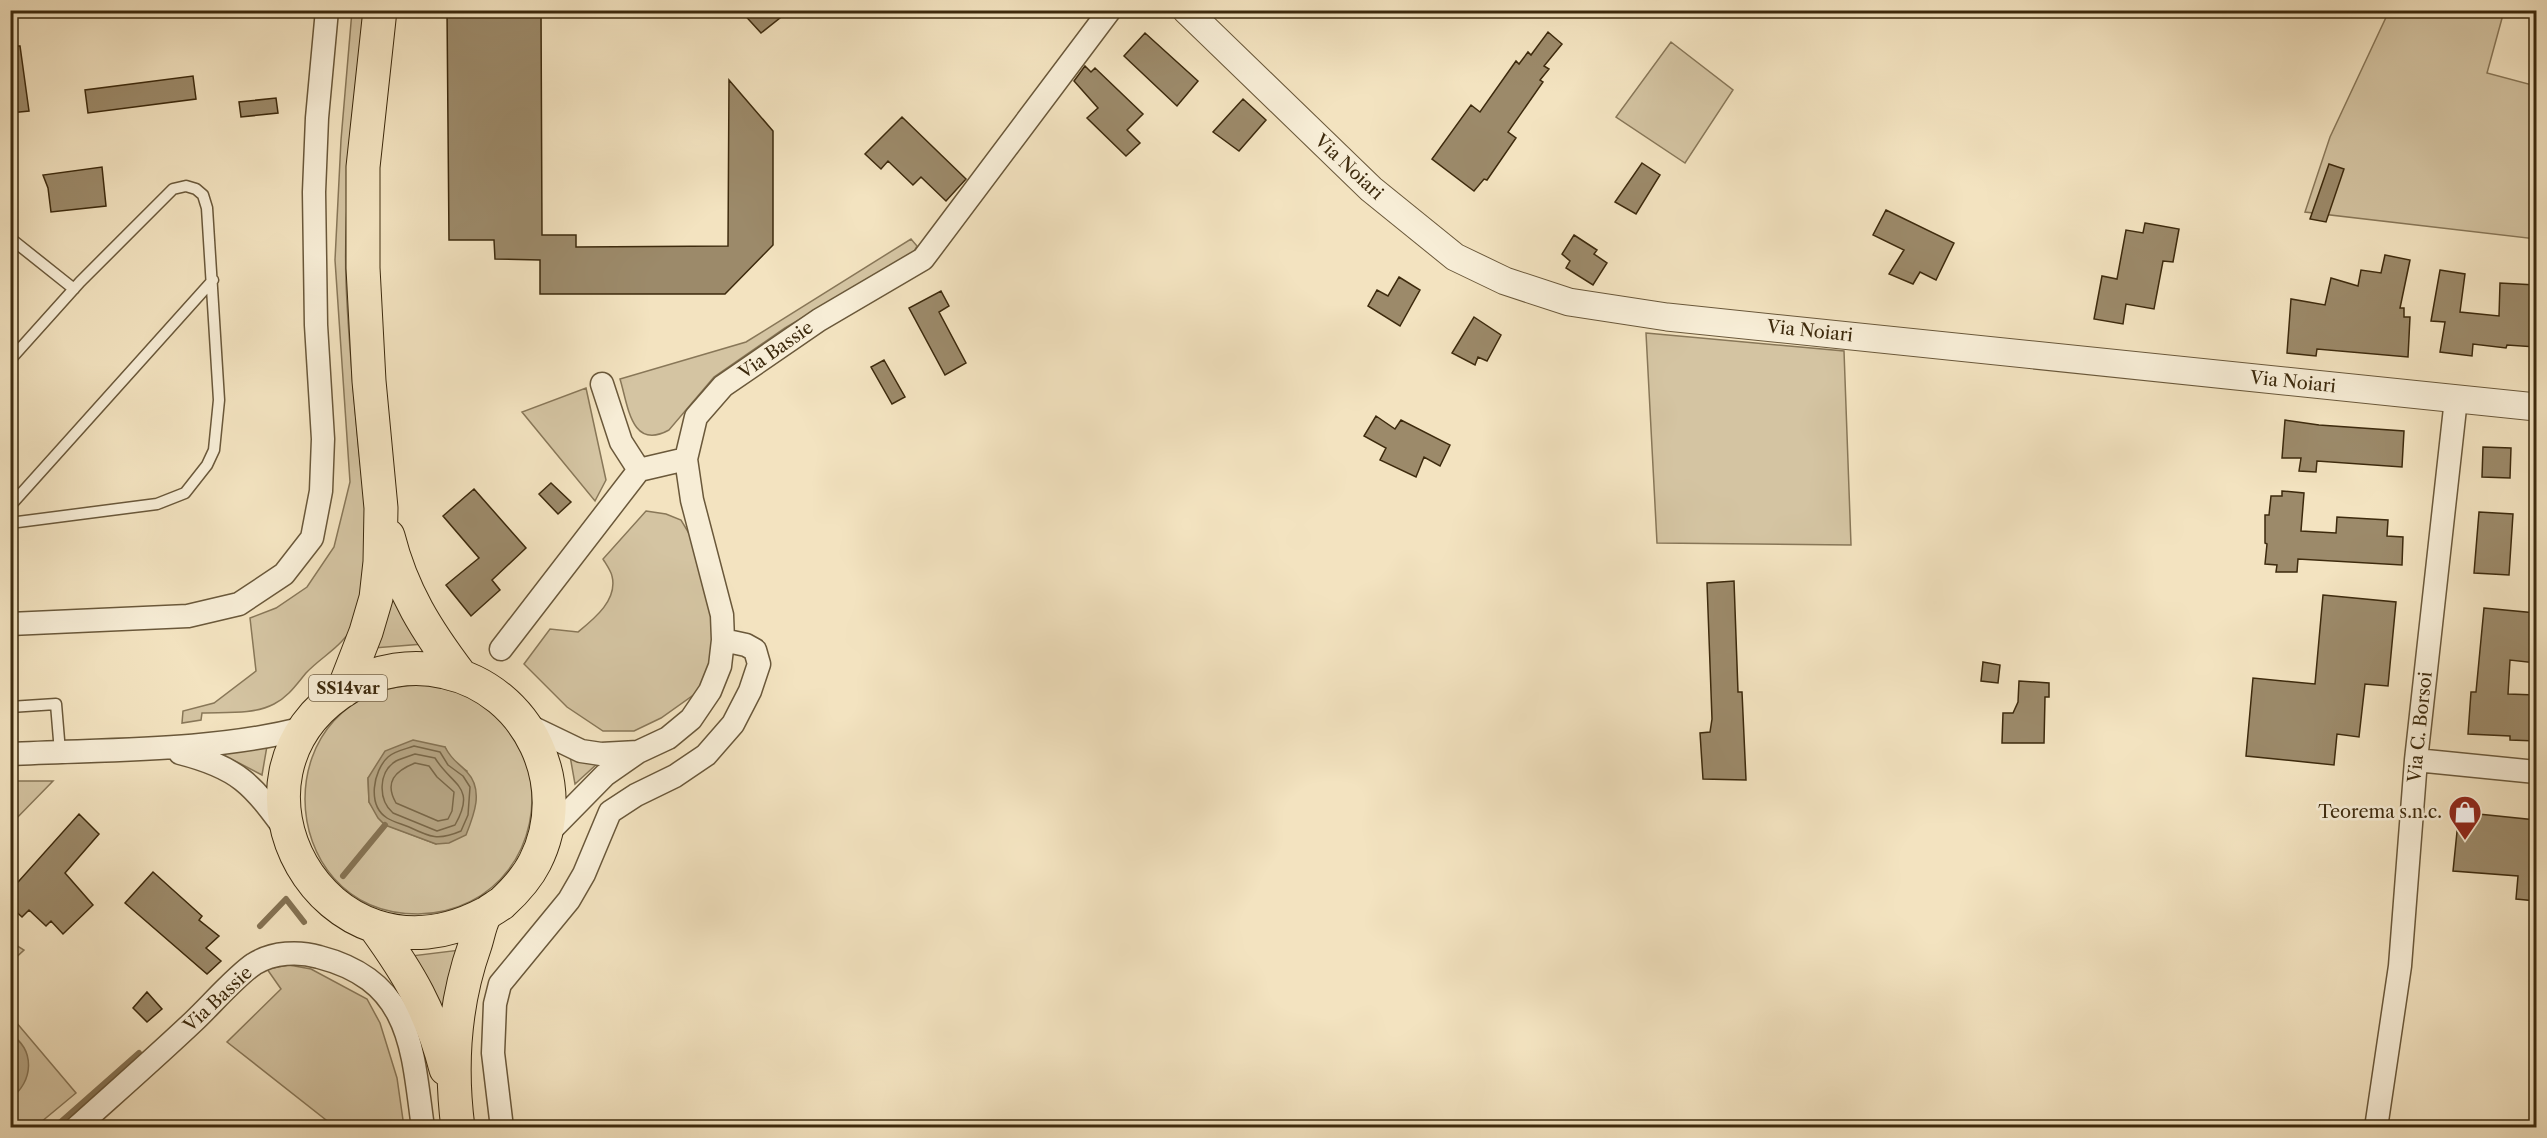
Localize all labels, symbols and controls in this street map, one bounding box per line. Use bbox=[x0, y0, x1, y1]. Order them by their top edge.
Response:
street label: Via Noiari bbox=[1309, 129, 1388, 205]
street label: Via Noiari bbox=[1765, 315, 1854, 346]
street label: Via Bassie bbox=[734, 316, 817, 384]
street label: Via Noiari bbox=[2248, 366, 2337, 397]
street label: Via C. Borsoi bbox=[2403, 670, 2437, 785]
road number: SS14var bbox=[309, 675, 387, 701]
shop icon: Teorema s.n.c. bbox=[2447, 794, 2483, 841]
place label: Teorema s.n.c. bbox=[2318, 801, 2442, 823]
street label: Via Bassie bbox=[178, 962, 257, 1037]

